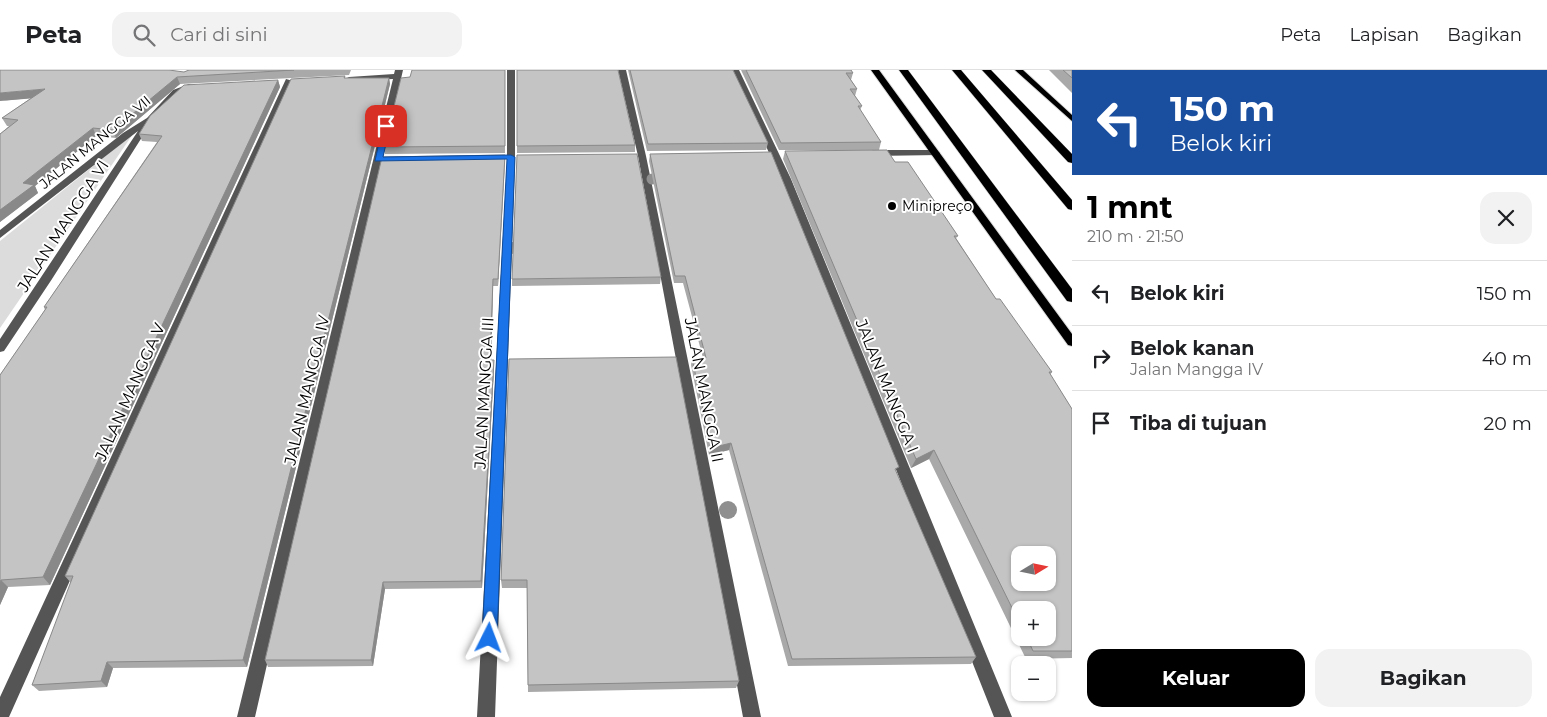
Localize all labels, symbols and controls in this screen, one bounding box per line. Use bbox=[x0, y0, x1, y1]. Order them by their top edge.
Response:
search box bbox=[112, 12, 462, 57]
text: Peta bbox=[25, 20, 82, 49]
icon: search bbox=[130, 21, 158, 49]
text: Cari di sini bbox=[170, 23, 268, 46]
text: Peta bbox=[1280, 24, 1321, 46]
text: Lapisan bbox=[1349, 24, 1419, 46]
text: Bagikan bbox=[1447, 24, 1522, 46]
text: 150 m bbox=[1170, 87, 1275, 130]
icon: left bbox=[1087, 90, 1152, 155]
street label: JALAN MANGGA VII bbox=[35, 91, 154, 193]
pin bbox=[365, 105, 407, 147]
icon: arrive bbox=[372, 112, 400, 140]
text: Belok kiri bbox=[1170, 130, 1272, 157]
street label: JALAN MANGGA VI bbox=[13, 157, 113, 296]
text: 1 mnt bbox=[1087, 189, 1173, 226]
button: close bbox=[1480, 192, 1532, 244]
place label: Minipreço bbox=[902, 197, 973, 215]
marker: Minipreço bbox=[886, 200, 898, 212]
text: 210 m · 21:50 bbox=[1087, 227, 1184, 246]
icon: left bbox=[1087, 279, 1115, 307]
text: Belok kiri bbox=[1130, 282, 1225, 305]
text: 150 m bbox=[1477, 282, 1532, 305]
street label: JALAN MANGGA IV bbox=[280, 312, 334, 468]
street label: JALAN MANGGA II bbox=[680, 315, 727, 464]
street label: JALAN MANGGA I bbox=[851, 316, 922, 456]
street label: JALAN MANGGA III bbox=[470, 317, 497, 470]
street label: JALAN MANGGA V bbox=[91, 319, 169, 465]
text: Belok kanan bbox=[1130, 337, 1254, 360]
icon: right bbox=[1087, 344, 1115, 372]
text: 40 m bbox=[1482, 347, 1532, 370]
text: Jalan Mangga IV bbox=[1130, 360, 1263, 379]
icon: arrive bbox=[1087, 409, 1115, 437]
text: Tiba di tujuan bbox=[1130, 412, 1267, 435]
text: 20 m bbox=[1484, 412, 1532, 435]
north arrow bbox=[1011, 546, 1056, 591]
map controls bbox=[1011, 546, 1056, 701]
button: + bbox=[1011, 601, 1056, 646]
position arrow bbox=[462, 611, 514, 663]
button: Keluar bbox=[1087, 649, 1305, 707]
button: Bagikan bbox=[1315, 649, 1532, 707]
button: − bbox=[1011, 656, 1056, 701]

